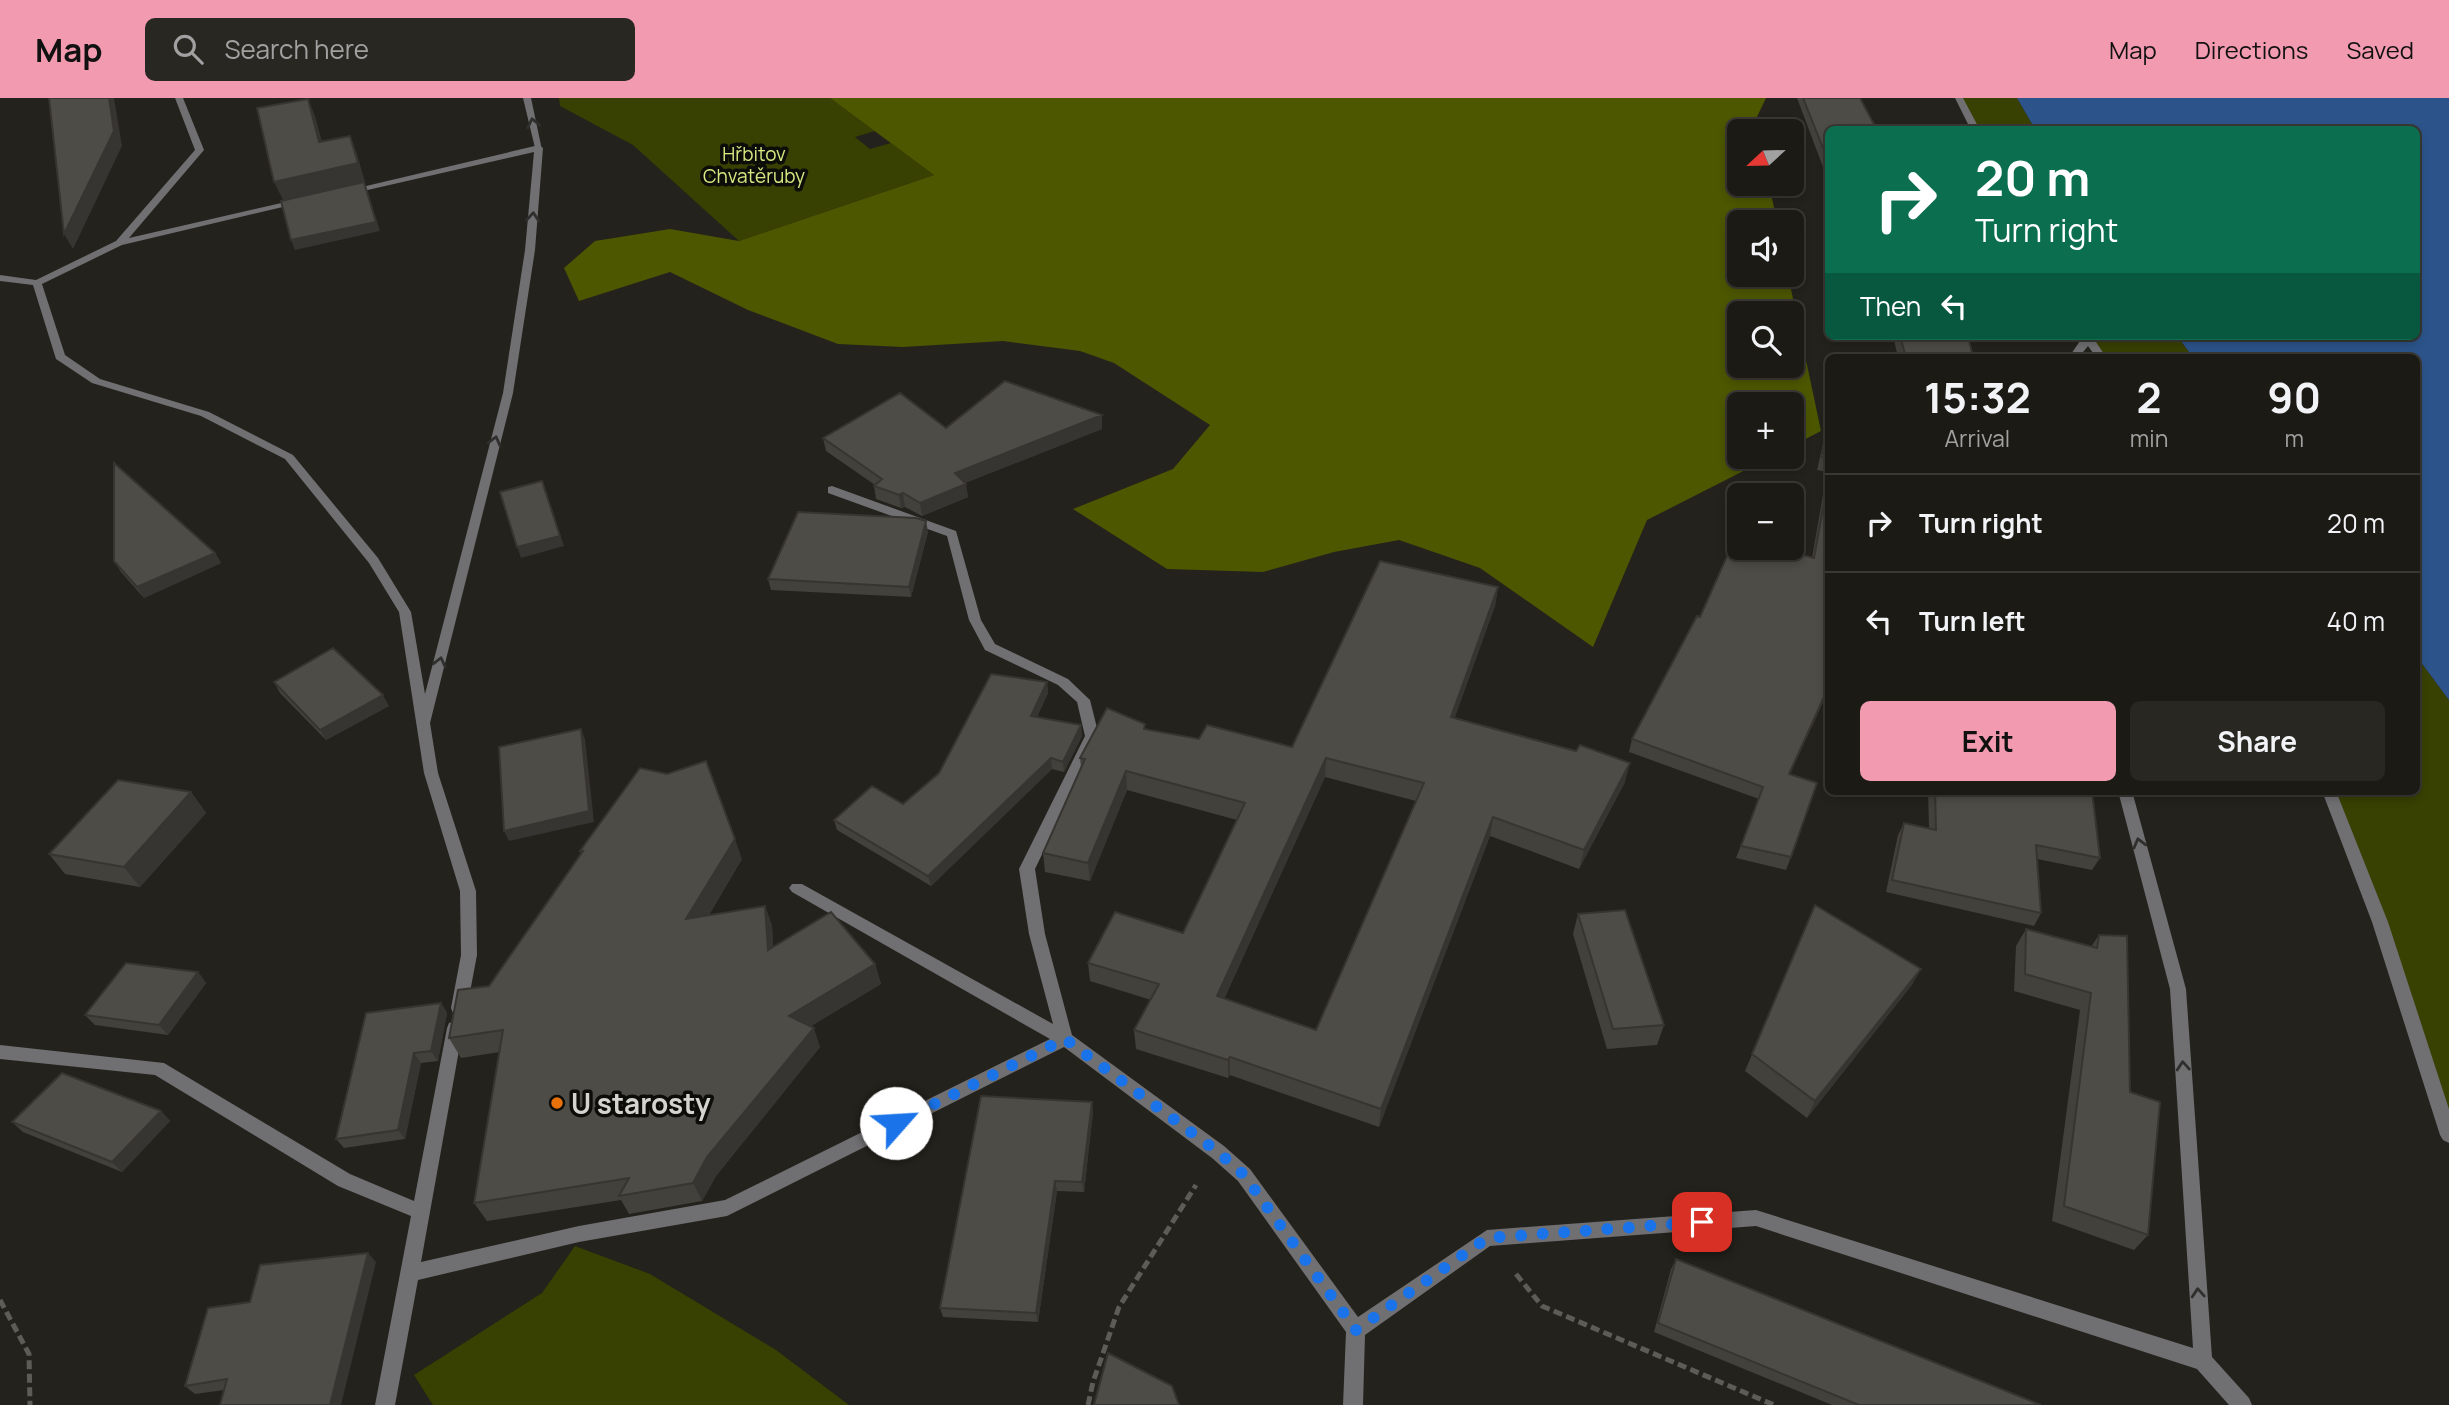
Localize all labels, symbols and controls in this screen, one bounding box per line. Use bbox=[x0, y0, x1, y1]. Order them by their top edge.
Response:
search box bbox=[145, 18, 635, 81]
text: Map bbox=[35, 27, 103, 72]
icon: search bbox=[169, 30, 207, 68]
text: Search here bbox=[225, 31, 369, 67]
text: Map bbox=[2109, 33, 2157, 66]
text: Directions bbox=[2195, 33, 2308, 66]
text: Saved bbox=[2346, 33, 2414, 66]
one-way arrow bbox=[527, 117, 541, 129]
north arrow bbox=[1727, 119, 1804, 196]
map controls bbox=[1727, 119, 1804, 560]
park label: Hřbitov Chvatěruby bbox=[703, 141, 805, 189]
text: 20 m bbox=[1975, 144, 2090, 211]
icon: right bbox=[1860, 154, 1951, 245]
text: Turn right bbox=[1975, 208, 2118, 252]
button: sound bbox=[1727, 210, 1804, 287]
one-way arrow bbox=[525, 212, 540, 223]
icon: left bbox=[1935, 287, 1973, 325]
text: Then bbox=[1860, 288, 1921, 324]
button: search bbox=[1727, 301, 1804, 378]
text: 15:32 bbox=[1924, 368, 2031, 426]
text: 2 bbox=[2137, 368, 2162, 426]
text: 90 bbox=[2267, 368, 2321, 426]
button: + bbox=[1727, 392, 1804, 469]
text: Arrival bbox=[1945, 422, 2010, 454]
text: min bbox=[2130, 422, 2168, 454]
text: m bbox=[2284, 422, 2304, 454]
one-way arrow bbox=[487, 435, 501, 447]
button: − bbox=[1727, 483, 1804, 560]
icon: right bbox=[1860, 504, 1898, 542]
text: Turn right bbox=[1919, 505, 2043, 541]
text: 20 m bbox=[2327, 505, 2385, 541]
icon: left bbox=[1860, 602, 1898, 640]
text: Turn left bbox=[1919, 603, 2026, 639]
text: 40 m bbox=[2327, 603, 2385, 639]
one-way arrow bbox=[432, 656, 446, 668]
button: Exit bbox=[1860, 701, 2116, 781]
button: Share bbox=[2130, 701, 2385, 781]
one-way arrow bbox=[2133, 838, 2147, 850]
one-way arrow bbox=[2176, 1060, 2191, 1071]
place label: U starosty bbox=[571, 1084, 711, 1122]
position arrow bbox=[859, 1086, 933, 1160]
marker: U starosty bbox=[549, 1095, 565, 1111]
pin bbox=[1672, 1192, 1732, 1252]
icon: arrive bbox=[1683, 1203, 1721, 1241]
one-way arrow bbox=[2191, 1287, 2206, 1298]

